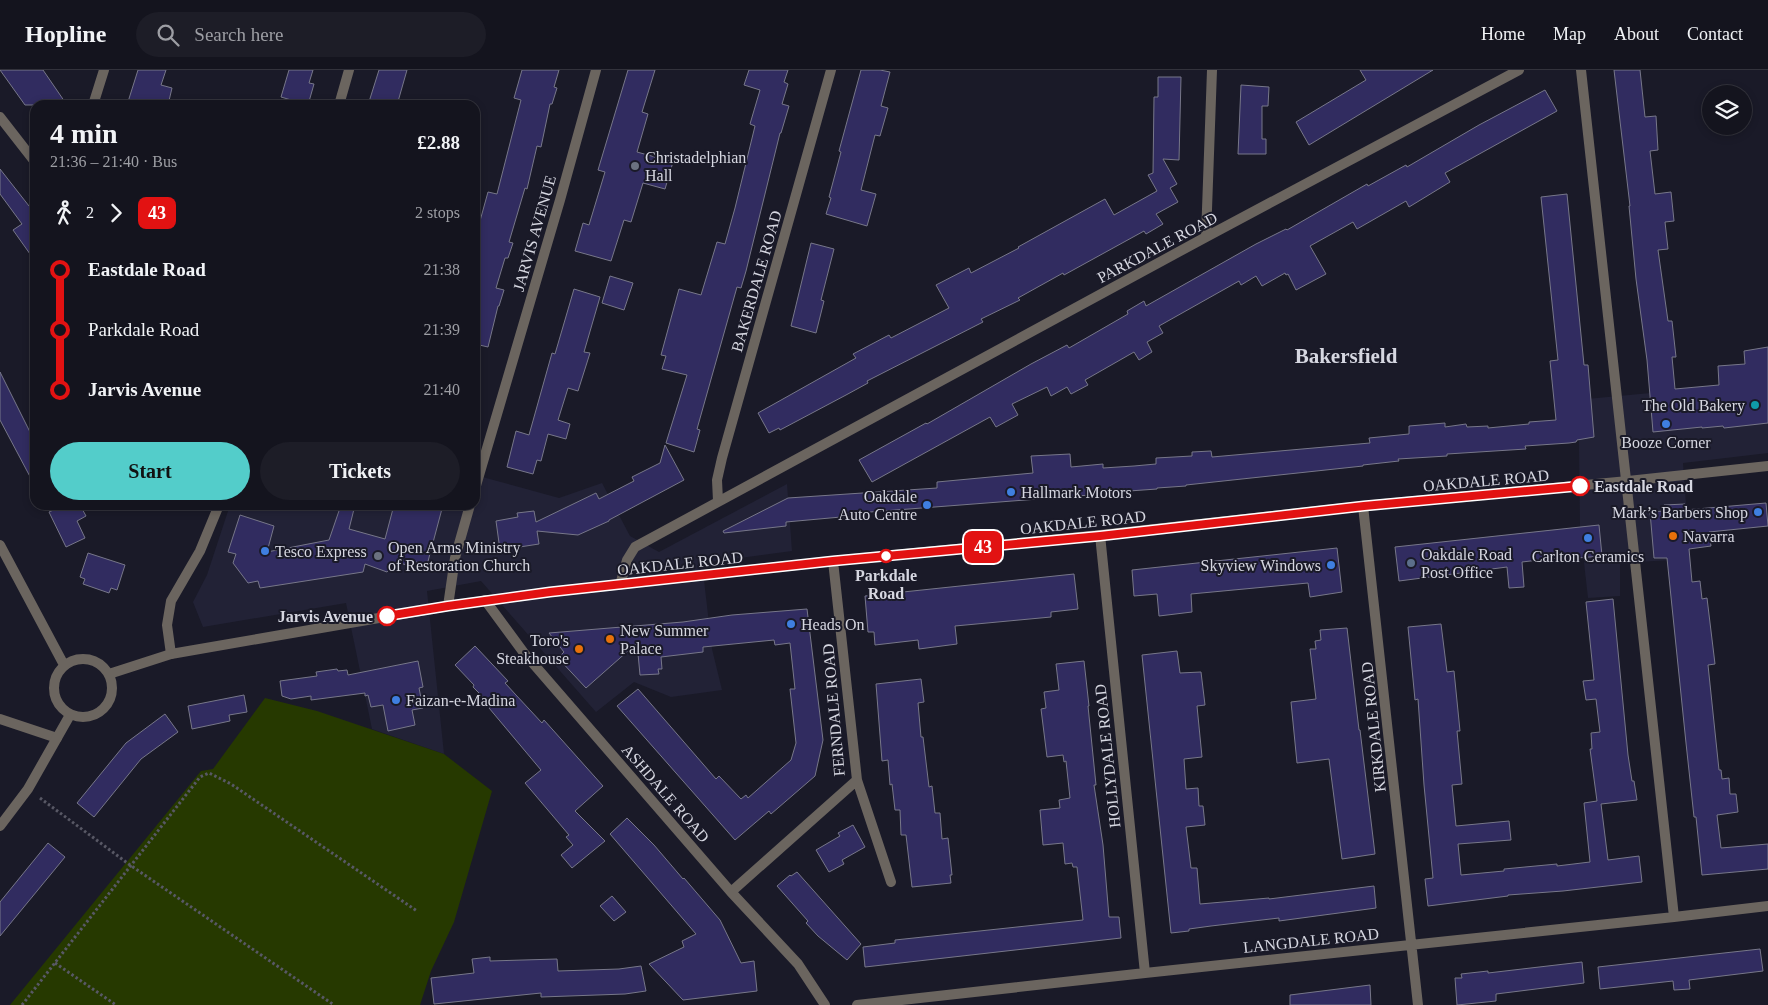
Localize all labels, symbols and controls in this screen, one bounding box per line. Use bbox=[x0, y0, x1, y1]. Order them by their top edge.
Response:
search box bbox=[136, 12, 486, 57]
text: Hopline bbox=[25, 21, 106, 47]
icon: search bbox=[154, 21, 182, 49]
text: Search here bbox=[194, 24, 284, 45]
text: Home bbox=[1481, 24, 1525, 44]
text: Map bbox=[1553, 24, 1586, 44]
text: About bbox=[1614, 24, 1659, 44]
text: Contact bbox=[1687, 24, 1743, 44]
map controls bbox=[1702, 85, 1752, 135]
button: layers bbox=[1702, 85, 1752, 135]
text: 4 min bbox=[50, 118, 118, 149]
text: £2.88 bbox=[417, 132, 460, 153]
place label: Christadelphian Hall bbox=[645, 149, 746, 184]
text: 21:36 – 21:40 · Bus bbox=[50, 153, 177, 170]
marker: Christadelphian Hall bbox=[629, 160, 641, 172]
street label: JARVIS AVENUE bbox=[510, 173, 559, 293]
icon: walk bbox=[50, 199, 78, 227]
icon: forward bbox=[102, 199, 130, 227]
text: 43 bbox=[148, 203, 166, 223]
text: 2 bbox=[86, 204, 94, 221]
text: 2 stops bbox=[415, 204, 460, 221]
street label: BAKERDALE ROAD bbox=[728, 209, 785, 354]
street label: PARKDALE ROAD bbox=[1094, 209, 1220, 286]
text: Eastdale Road bbox=[88, 259, 206, 280]
text: 21:38 bbox=[424, 261, 460, 278]
text: Parkdale Road bbox=[88, 319, 199, 340]
text: 21:39 bbox=[424, 321, 460, 338]
district label: Bakersfield bbox=[1295, 344, 1398, 368]
text: Jarvis Avenue bbox=[88, 379, 201, 400]
text: 21:40 bbox=[424, 381, 460, 398]
place label: The Old Bakery bbox=[1642, 397, 1745, 415]
marker: The Old Bakery bbox=[1749, 399, 1761, 411]
marker: Booze Corner bbox=[1660, 418, 1672, 430]
place label: Booze Corner bbox=[1621, 434, 1711, 451]
button: Start bbox=[50, 442, 250, 500]
button: Tickets bbox=[260, 442, 460, 500]
street label: OAKDALE ROAD bbox=[1422, 467, 1550, 494]
marker: Eastdale Road bbox=[1570, 476, 1590, 496]
place label: Eastdale Road bbox=[1594, 478, 1693, 495]
place label: Hallmark Motors bbox=[1021, 484, 1132, 501]
marker: Hallmark Motors bbox=[1005, 486, 1017, 498]
place label: Oakdale Auto Centre bbox=[838, 488, 917, 523]
marker: Oakdale Auto Centre bbox=[921, 499, 933, 511]
place label: Mark’s Barbers Shop bbox=[1612, 504, 1748, 522]
marker: Mark’s Barbers Shop bbox=[1752, 506, 1764, 518]
street label: OAKDALE ROAD bbox=[1019, 507, 1147, 538]
place label: Navarra bbox=[1683, 528, 1735, 545]
marker: Navarra bbox=[1667, 530, 1679, 542]
line badge: 43 bbox=[960, 531, 1006, 563]
marker: Carlton Ceramics bbox=[1582, 532, 1594, 544]
text: 43 bbox=[974, 537, 992, 557]
place label: Open Arms Ministry of Restoration Church bbox=[388, 539, 530, 574]
place label: Tesco Express bbox=[275, 543, 367, 561]
marker: Tesco Express bbox=[259, 545, 271, 557]
place label: Oakdale Road Post Office bbox=[1421, 546, 1512, 581]
street label: OAKDALE ROAD bbox=[616, 548, 744, 579]
place label: Carlton Ceramics bbox=[1532, 548, 1644, 565]
marker: Parkdale Road bbox=[879, 549, 893, 563]
marker: Open Arms Ministry of Restoration Church bbox=[372, 550, 384, 562]
place label: Skyview Windows bbox=[1201, 557, 1321, 575]
marker: Oakdale Road Post Office bbox=[1405, 557, 1417, 569]
marker: Skyview Windows bbox=[1325, 559, 1337, 571]
place label: Parkdale Road bbox=[855, 567, 917, 602]
marker: Jarvis Avenue bbox=[377, 606, 397, 626]
place label: Jarvis Avenue bbox=[278, 608, 373, 625]
place label: Heads On bbox=[801, 616, 865, 633]
marker: Heads On bbox=[785, 618, 797, 630]
place label: New Summer Palace bbox=[620, 622, 709, 657]
place label: Toro's Steakhouse bbox=[496, 632, 569, 667]
marker: New Summer Palace bbox=[604, 633, 616, 645]
marker: Toro's Steakhouse bbox=[573, 643, 585, 655]
street label: FERNDALE ROAD bbox=[819, 643, 848, 777]
street label: KIRKDALE ROAD bbox=[1358, 661, 1389, 793]
street label: HOLLYDALE ROAD bbox=[1091, 683, 1124, 829]
place label: Faizan-e-Madina bbox=[406, 692, 515, 709]
marker: Faizan-e-Madina bbox=[390, 694, 402, 706]
street label: ASHDALE ROAD bbox=[619, 741, 713, 846]
street label: LANGDALE ROAD bbox=[1242, 925, 1380, 956]

